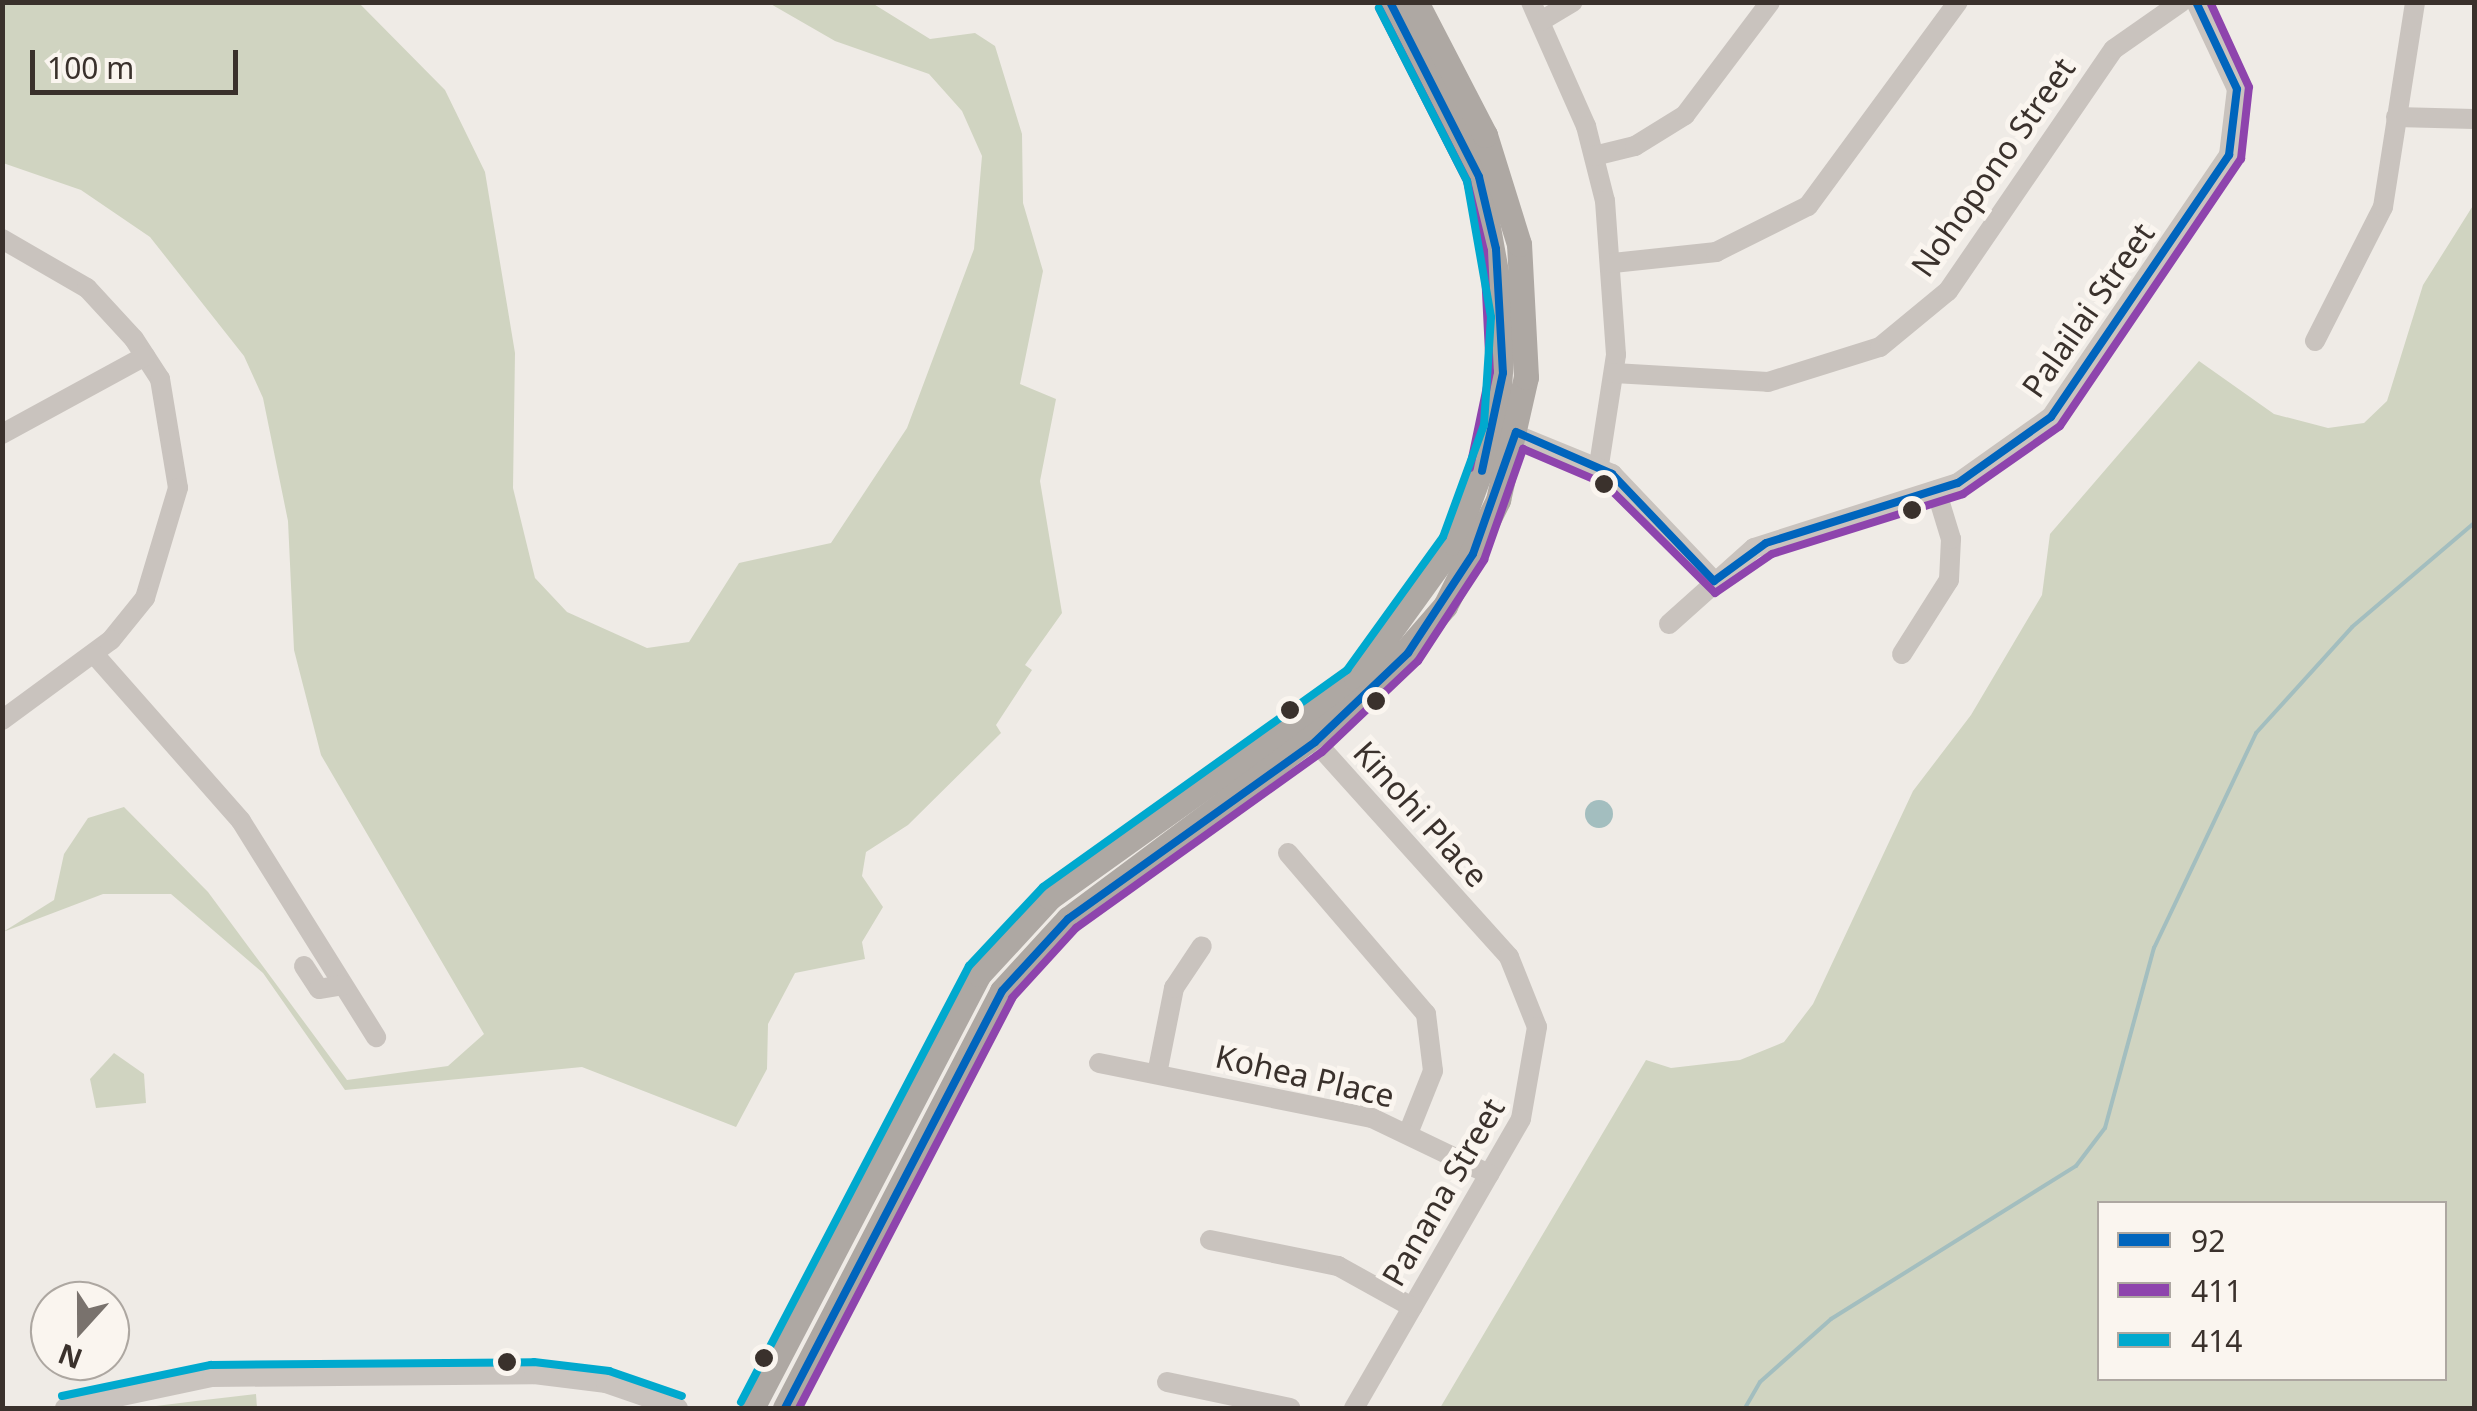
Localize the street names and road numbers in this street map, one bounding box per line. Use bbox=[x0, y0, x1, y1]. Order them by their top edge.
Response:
street label: Nohopono Street bbox=[1903, 50, 2083, 284]
street label: Palailai Street bbox=[2014, 215, 2162, 405]
street label: Kinohi Place bbox=[1346, 733, 1496, 895]
street label: Kohea Place bbox=[1212, 1037, 1398, 1115]
street label: Panana Street bbox=[1374, 1091, 1512, 1293]

